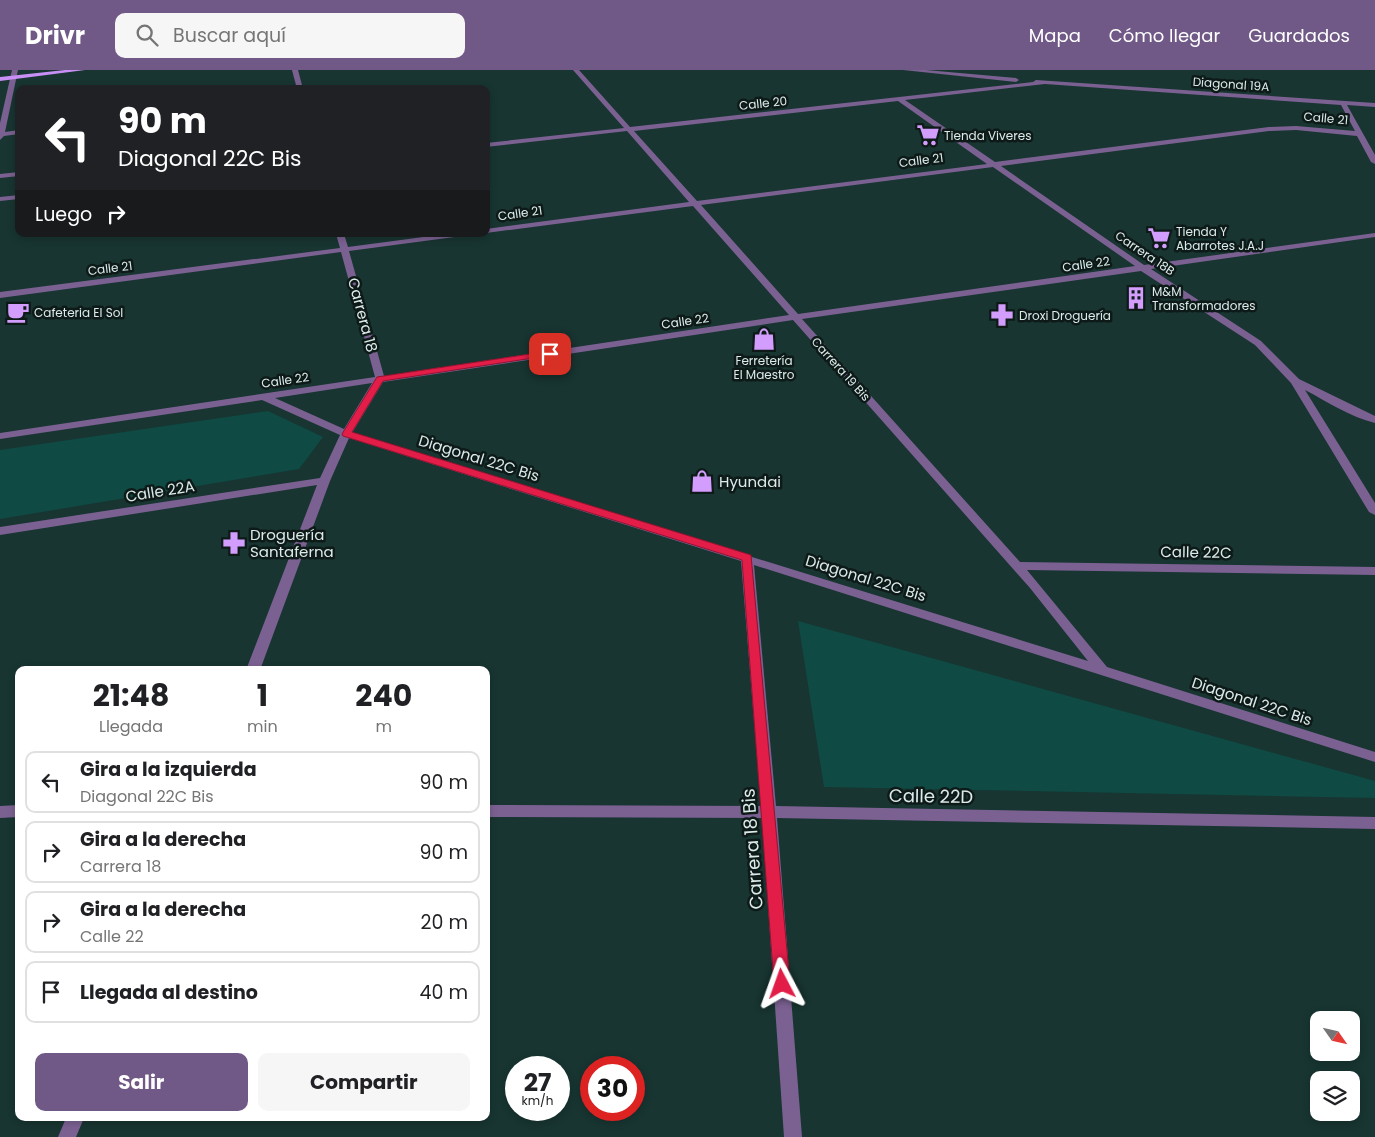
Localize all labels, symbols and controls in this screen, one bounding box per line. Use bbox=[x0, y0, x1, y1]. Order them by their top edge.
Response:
search box bbox=[115, 13, 465, 58]
text: Drivr bbox=[25, 19, 85, 52]
icon: search bbox=[133, 21, 161, 49]
text: Buscar aquí bbox=[173, 22, 286, 49]
text: Mapa bbox=[1029, 23, 1081, 48]
text: Cómo llegar bbox=[1109, 23, 1220, 48]
text: Guardados bbox=[1248, 23, 1350, 48]
street label: Diagonal 19A bbox=[1192, 73, 1270, 95]
street label: Calle 20 bbox=[738, 92, 788, 114]
text: 90 m bbox=[118, 96, 207, 145]
icon: left bbox=[35, 105, 100, 170]
street label: Calle 21 bbox=[1303, 108, 1349, 128]
supermarket icon: Tienda Viveres bbox=[915, 122, 941, 148]
place label: Tienda Viveres bbox=[944, 127, 1031, 144]
text: Diagonal 22C Bis bbox=[118, 143, 302, 174]
street label: Calle 21 bbox=[898, 149, 944, 171]
icon: right bbox=[102, 200, 130, 228]
text: Luego bbox=[35, 201, 92, 228]
street label: Calle 21 bbox=[497, 201, 543, 225]
place label: Tienda Y Abarrotes J.A.J bbox=[1176, 223, 1264, 254]
supermarket icon: Tienda Y Abarrotes J.A.J bbox=[1146, 225, 1172, 251]
street label: Carrera 18B bbox=[1112, 227, 1178, 279]
street label: Calle 22 bbox=[1061, 252, 1111, 276]
street label: Calle 21 bbox=[87, 257, 133, 279]
street label: Carrera 18 bbox=[343, 275, 383, 355]
place label: M&M Transformadores bbox=[1152, 283, 1256, 314]
building icon: M&M Transformadores bbox=[1123, 285, 1149, 311]
cafe icon: Cafeteria El Sol bbox=[5, 299, 31, 325]
pharmacy icon: Droxi Droguería bbox=[989, 302, 1015, 328]
place label: Cafeteria El Sol bbox=[34, 304, 123, 321]
place label: Droxi Droguería bbox=[1019, 307, 1111, 324]
street label: Calle 22 bbox=[660, 309, 710, 333]
shop icon: Ferretería El Maestro bbox=[751, 326, 777, 352]
pin bbox=[529, 333, 571, 375]
street label: Carrera 19 Bis bbox=[808, 333, 874, 405]
icon: arrive bbox=[536, 340, 564, 368]
place label: Ferretería El Maestro bbox=[734, 352, 795, 383]
street label: Calle 22 bbox=[260, 368, 310, 392]
street label: Diagonal 22C Bis bbox=[416, 430, 542, 486]
shop icon: Hyundai bbox=[689, 468, 715, 494]
place label: Hyundai bbox=[719, 471, 781, 492]
street label: Calle 22A bbox=[124, 475, 196, 507]
place label: Droguería Santaferna bbox=[250, 524, 334, 562]
pharmacy icon: Droguería Santaferna bbox=[221, 530, 247, 556]
street label: Calle 22C bbox=[1160, 541, 1232, 563]
street label: Diagonal 22C Bis bbox=[803, 550, 929, 606]
street label: Diagonal 22C Bis bbox=[1189, 672, 1315, 730]
text: 21:48 bbox=[93, 674, 169, 717]
text: 1 bbox=[257, 674, 268, 717]
text: 240 bbox=[355, 674, 412, 717]
text: Llegada bbox=[99, 715, 163, 738]
text: min bbox=[247, 715, 278, 738]
text: m bbox=[376, 715, 392, 738]
text: Gira a la izquierda bbox=[80, 756, 257, 783]
icon: left bbox=[37, 768, 65, 796]
text: 90 m bbox=[419, 769, 468, 796]
street label: Calle 22D bbox=[889, 783, 973, 809]
text: Diagonal 22C Bis bbox=[80, 785, 214, 808]
street label: Carrera 18 Bis bbox=[735, 788, 769, 910]
text: Gira a la derecha bbox=[80, 826, 246, 853]
icon: right bbox=[37, 838, 65, 866]
text: 90 m bbox=[419, 839, 468, 866]
text: Carrera 18 bbox=[80, 855, 161, 878]
text: Gira a la derecha bbox=[80, 896, 246, 923]
icon: right bbox=[37, 908, 65, 936]
text: 20 m bbox=[420, 909, 468, 936]
text: Calle 22 bbox=[80, 925, 144, 948]
position arrow bbox=[755, 957, 807, 1009]
icon: arrive bbox=[37, 978, 65, 1006]
text: Llegada al destino bbox=[80, 979, 258, 1006]
text: 40 m bbox=[419, 979, 468, 1006]
north arrow bbox=[1310, 1011, 1360, 1061]
map controls bbox=[1310, 1011, 1360, 1121]
button: Salir bbox=[35, 1053, 248, 1111]
button: Compartir bbox=[258, 1053, 470, 1111]
speed limit sign: 30 bbox=[580, 1056, 645, 1121]
text: 27 bbox=[524, 1065, 551, 1100]
button: layers bbox=[1310, 1071, 1360, 1121]
text: km/h bbox=[522, 1092, 553, 1109]

